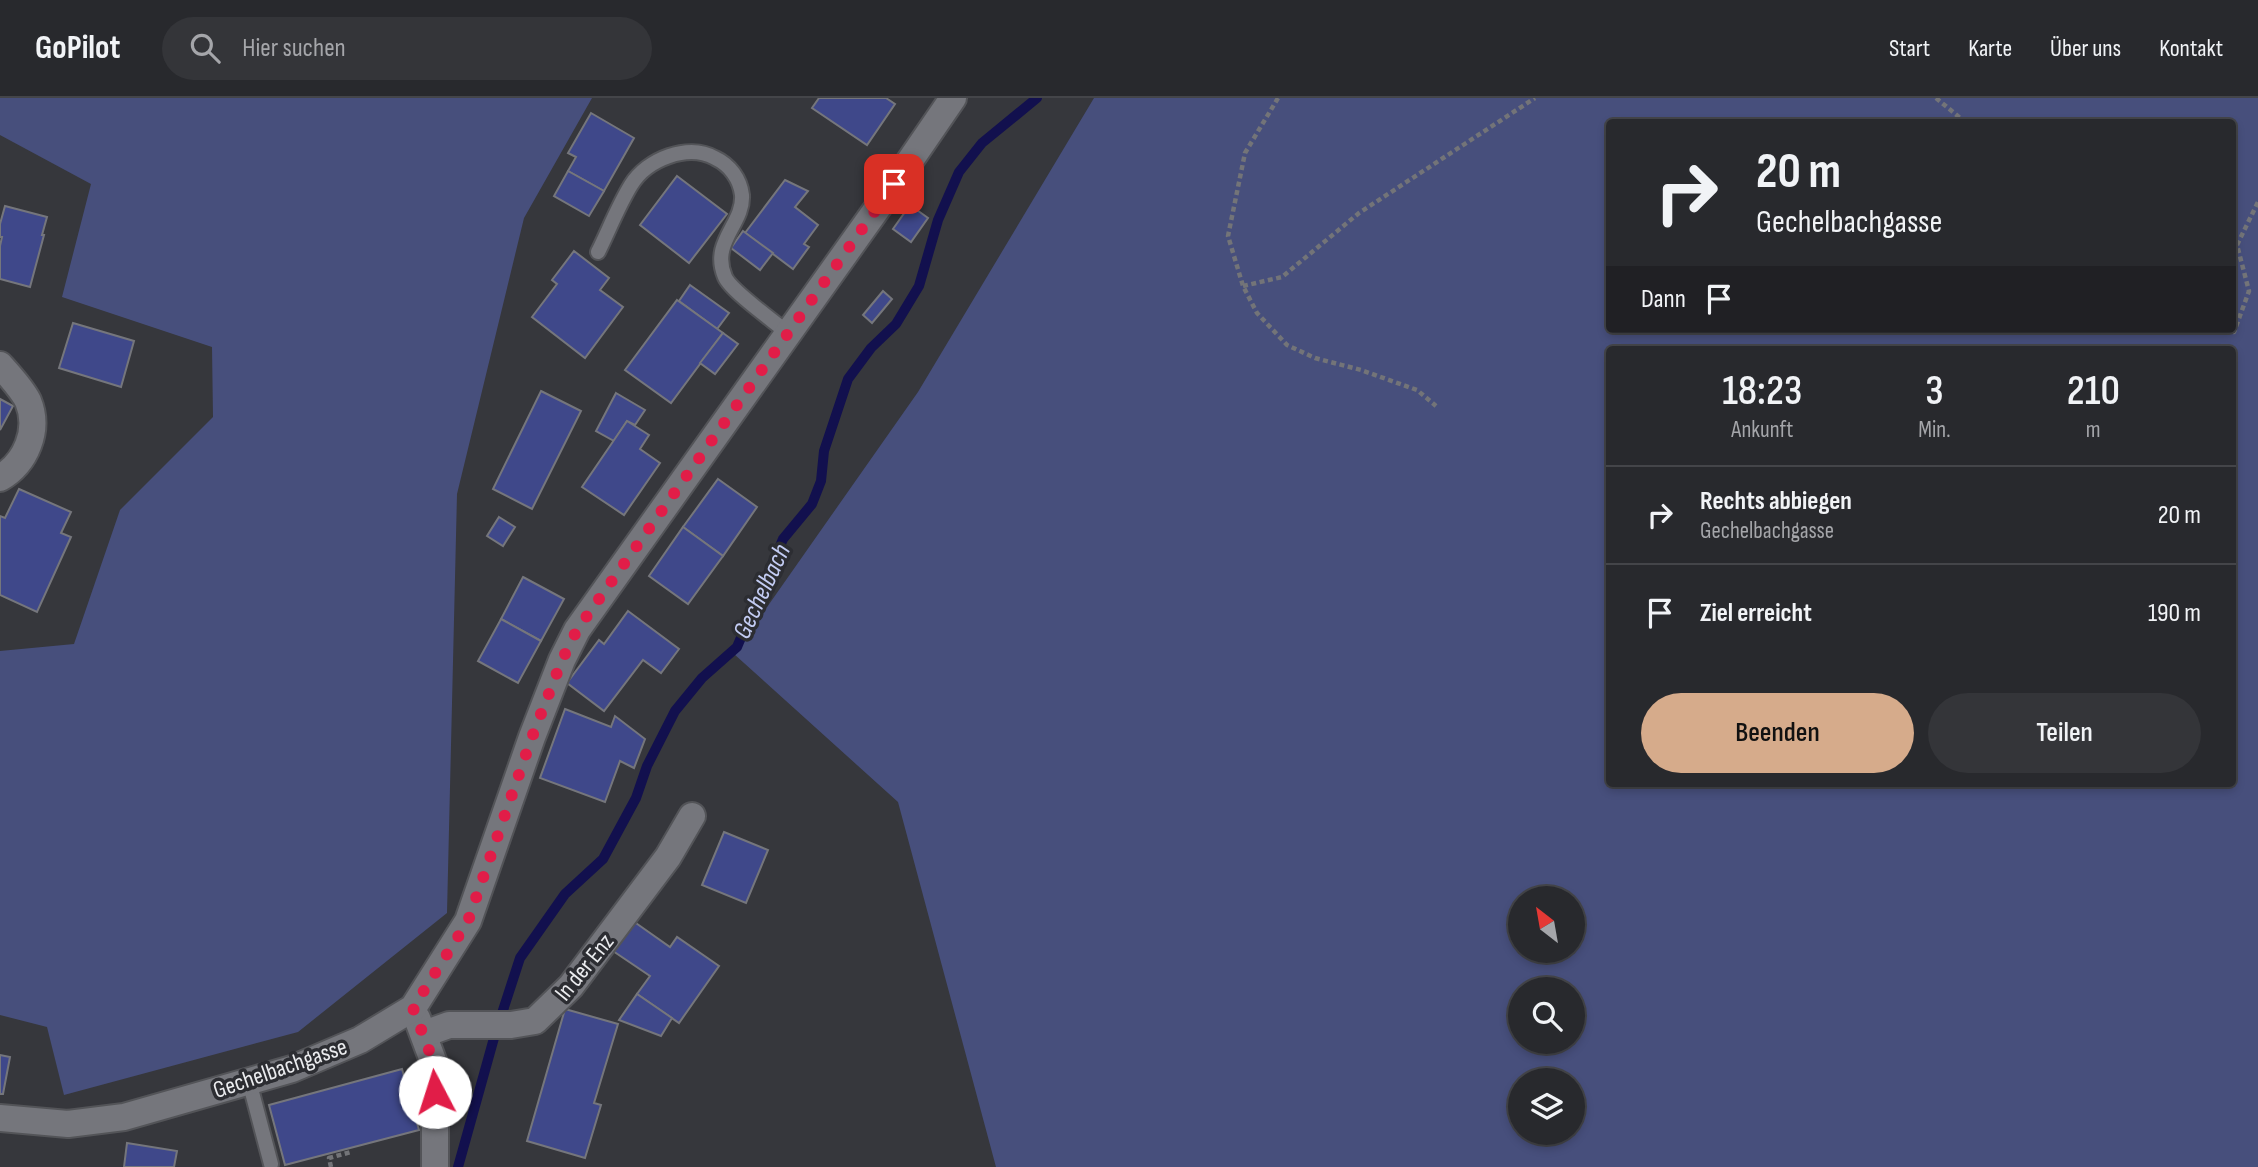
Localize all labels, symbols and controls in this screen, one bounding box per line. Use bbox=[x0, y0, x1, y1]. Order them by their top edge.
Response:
search box bbox=[162, 17, 652, 80]
text: GoPilot bbox=[35, 28, 120, 68]
icon: search bbox=[186, 29, 224, 67]
text: Hier suchen bbox=[242, 33, 346, 64]
text: Start bbox=[1889, 34, 1930, 63]
text: Karte bbox=[1968, 34, 2012, 63]
text: Über uns bbox=[2050, 34, 2121, 63]
text: Kontakt bbox=[2159, 34, 2223, 63]
text: 20 m bbox=[1756, 143, 1841, 202]
icon: right bbox=[1641, 147, 1732, 238]
pin bbox=[864, 154, 924, 214]
icon: arrive bbox=[875, 165, 913, 203]
text: Gechelbachgasse bbox=[1756, 203, 1942, 242]
icon: arrive bbox=[1700, 280, 1738, 318]
text: Dann bbox=[1641, 284, 1686, 315]
text: 18:23 bbox=[1722, 366, 1802, 417]
text: 3 bbox=[1925, 366, 1944, 417]
text: 210 bbox=[2067, 366, 2120, 417]
text: Ankunft bbox=[1731, 416, 1793, 444]
text: Min. bbox=[1918, 416, 1951, 444]
text: m bbox=[2086, 416, 2101, 444]
text: Rechts abbiegen bbox=[1700, 486, 1852, 517]
icon: right bbox=[1641, 496, 1679, 534]
text: 20 m bbox=[2158, 500, 2201, 531]
text: Gechelbachgasse bbox=[1700, 517, 1834, 545]
water label: Gechelbach bbox=[727, 539, 798, 644]
icon: arrive bbox=[1641, 594, 1679, 632]
text: Ziel erreicht bbox=[1700, 598, 1812, 629]
text: 190 m bbox=[2148, 598, 2201, 629]
button: Beenden bbox=[1641, 693, 1914, 773]
button: Teilen bbox=[1928, 693, 2201, 773]
north arrow bbox=[1508, 886, 1586, 962]
map controls bbox=[1508, 886, 1585, 1145]
street label: In der Enz bbox=[549, 928, 620, 1007]
button: search bbox=[1508, 977, 1585, 1054]
street label: Gechelbachgasse bbox=[209, 1032, 351, 1105]
position arrow bbox=[398, 1055, 472, 1129]
button: layers bbox=[1508, 1068, 1585, 1145]

